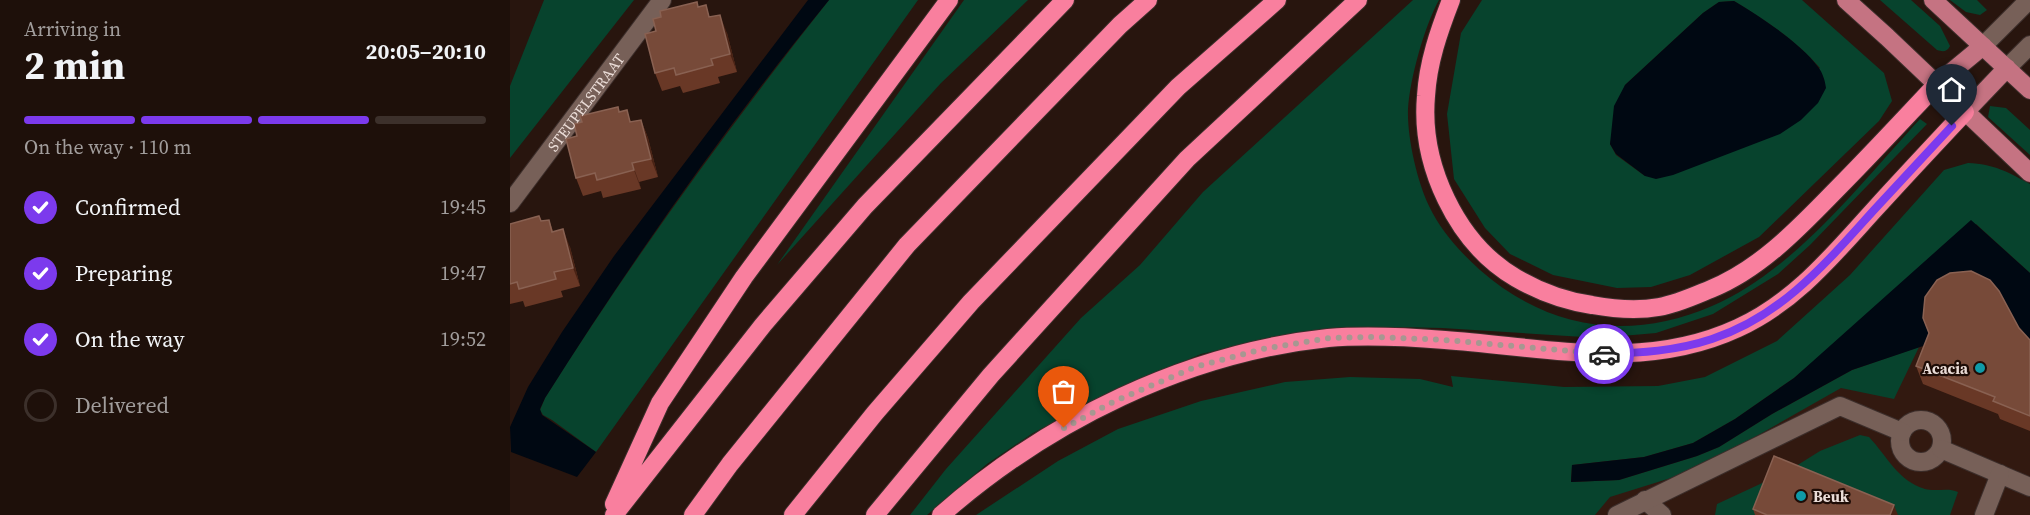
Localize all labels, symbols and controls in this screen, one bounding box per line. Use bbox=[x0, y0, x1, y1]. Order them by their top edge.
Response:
text: Arriving in bbox=[24, 15, 121, 43]
text: 20:05–20:10 bbox=[366, 36, 486, 66]
text: 2 min bbox=[24, 39, 125, 92]
street label: STEUPELSTRAAT bbox=[542, 49, 629, 155]
pin bbox=[1926, 64, 1977, 126]
icon: home bbox=[1935, 73, 1968, 106]
text: On the way · 110 m bbox=[24, 133, 191, 161]
icon: check bbox=[24, 191, 57, 224]
text: Confirmed bbox=[75, 192, 180, 222]
text: 19:45 bbox=[440, 193, 486, 221]
icon: check bbox=[24, 257, 57, 290]
text: Preparing bbox=[75, 258, 172, 288]
text: 19:47 bbox=[440, 259, 486, 287]
icon: check bbox=[24, 323, 57, 356]
text: On the way bbox=[75, 324, 184, 354]
courier bbox=[1574, 324, 1634, 384]
text: 19:52 bbox=[440, 325, 486, 353]
icon: car bbox=[1588, 338, 1621, 371]
place label: Acacia bbox=[1922, 358, 1969, 379]
marker: Acacia bbox=[1973, 361, 1987, 375]
pin bbox=[1038, 366, 1089, 428]
icon: bag bbox=[1047, 375, 1080, 408]
text: Delivered bbox=[75, 390, 169, 420]
place label: Beuk bbox=[1813, 486, 1849, 507]
marker: Beuk bbox=[1794, 489, 1808, 503]

